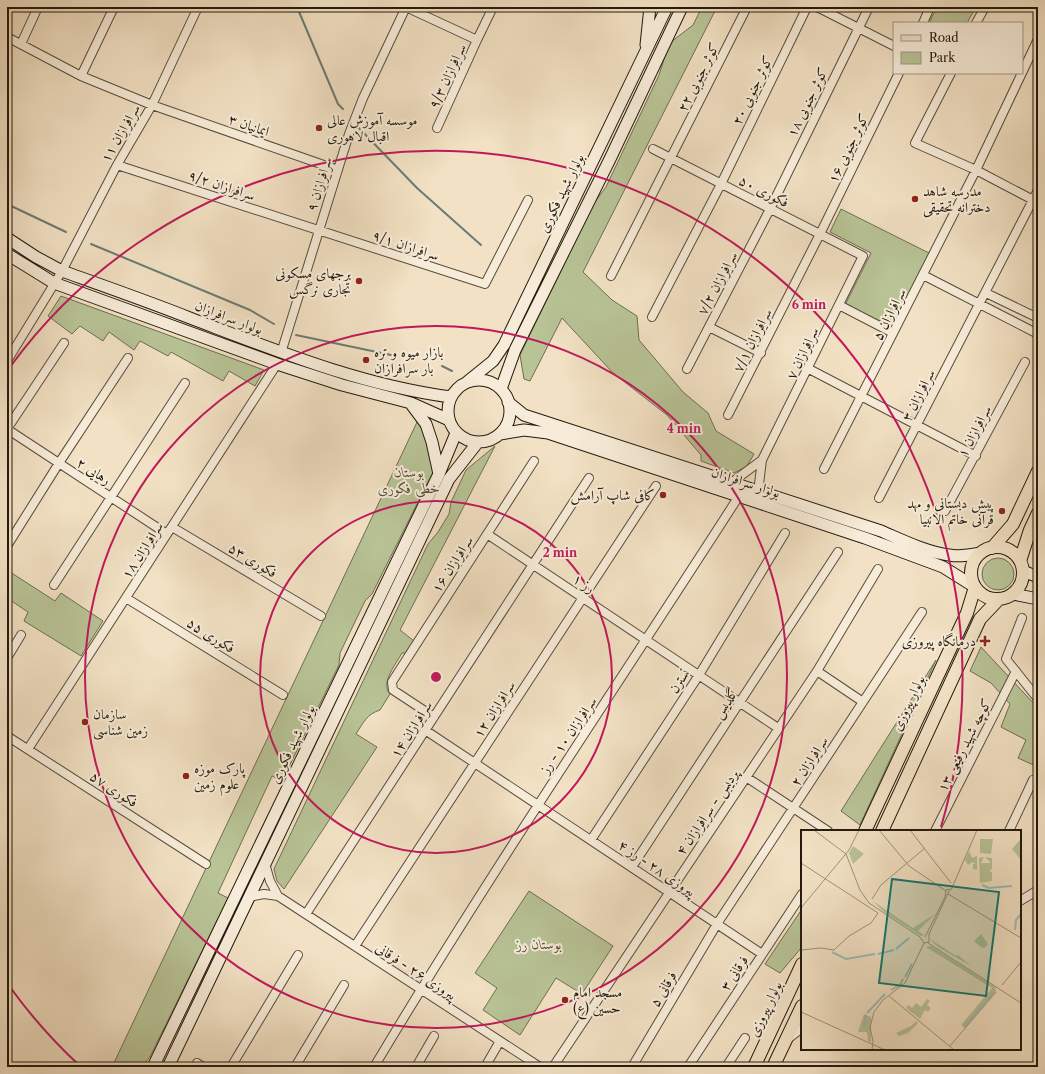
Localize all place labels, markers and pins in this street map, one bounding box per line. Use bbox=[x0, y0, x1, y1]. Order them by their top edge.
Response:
place label: موسسه آموزش عالی اقبال لاهوری bbox=[327, 111, 417, 145]
marker: موسسه آموزش عالی اقبال لاهوری bbox=[314, 123, 324, 133]
place label: مدرسه شاهد دخترانه تحقیقی bbox=[923, 182, 991, 218]
marker: مدرسه شاهد دخترانه تحقیقی bbox=[910, 194, 920, 204]
place label: برجهای مسکونی تجاری نرگس bbox=[275, 264, 352, 299]
marker: برجهای مسکونی تجاری نرگس bbox=[354, 276, 364, 286]
place label: بازار میوه و تره بار سرافرازان bbox=[374, 343, 444, 378]
marker: بازار میوه و تره بار سرافرازان bbox=[361, 355, 371, 365]
place label: کافی شاپ آرامش bbox=[570, 486, 655, 505]
marker: کافی شاپ آرامش bbox=[658, 490, 668, 500]
place label: پیش دبستانی و مهد قرآنی خاتم الانبیا bbox=[907, 494, 994, 532]
marker: پیش دبستانی و مهد قرآنی خاتم الانبیا bbox=[997, 506, 1007, 516]
place label: درمانگاه پیروزی bbox=[902, 632, 976, 652]
marker: درمانگاه پیروزی bbox=[979, 635, 991, 647]
centre of rings bbox=[429, 670, 443, 684]
place label: سازمان زمین شناسی bbox=[93, 705, 148, 740]
marker: سازمان زمین شناسی bbox=[80, 717, 90, 727]
place label: پارک موزه علوم زمین bbox=[194, 759, 246, 797]
marker: پارک موزه علوم زمین bbox=[181, 771, 191, 781]
place label: مسجد امام حسین (ع) bbox=[573, 983, 622, 1020]
marker: مسجد امام حسین (ع) bbox=[560, 995, 570, 1005]

